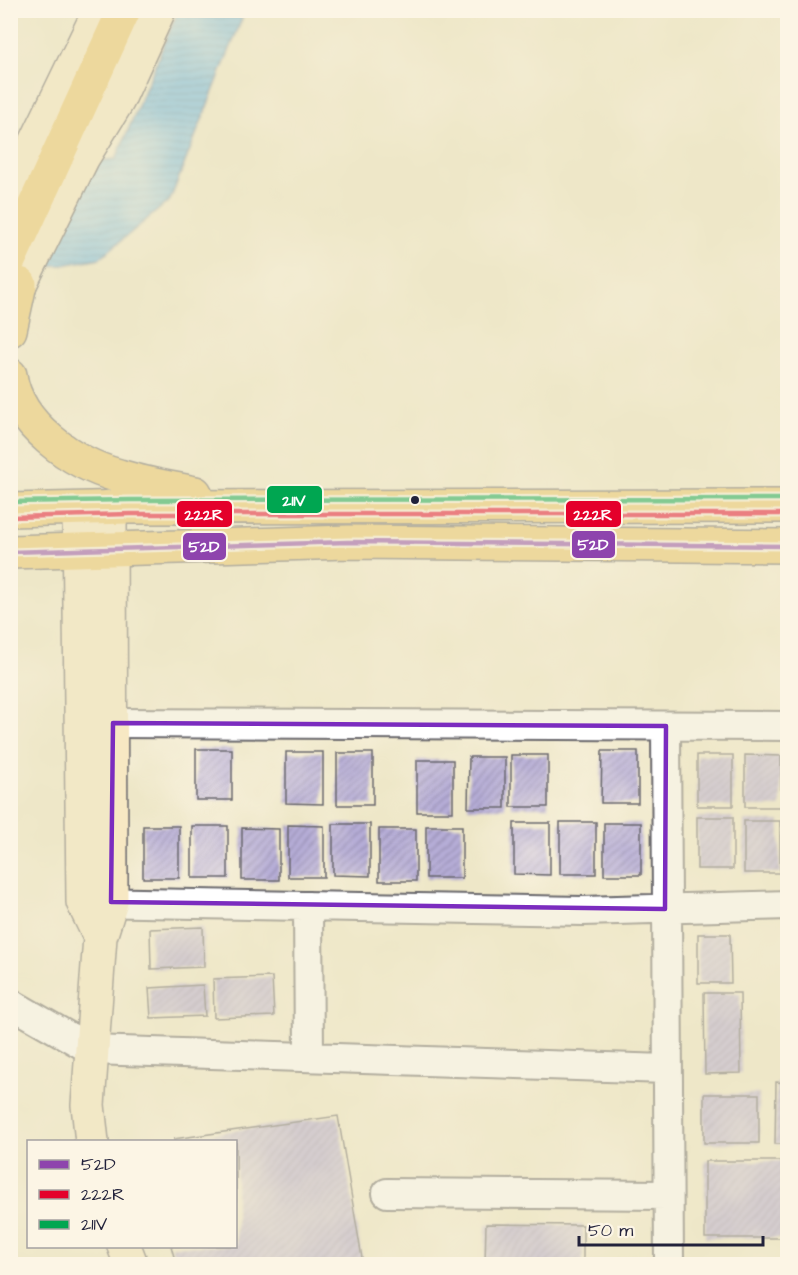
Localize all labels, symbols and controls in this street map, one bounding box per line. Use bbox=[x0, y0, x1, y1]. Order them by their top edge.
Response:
line badge: 211V bbox=[266, 485, 323, 514]
text: 211V bbox=[281, 490, 307, 512]
unlabelled marker bbox=[409, 494, 421, 506]
line badge: 222R bbox=[176, 500, 233, 528]
line badge: 222R bbox=[565, 500, 622, 528]
text: 222R bbox=[184, 504, 223, 526]
text: 222R bbox=[573, 504, 612, 526]
line badge: 52D bbox=[571, 530, 616, 559]
line badge: 52D bbox=[182, 532, 227, 561]
text: 52D bbox=[578, 534, 609, 556]
text: 52D bbox=[189, 536, 220, 558]
legend bbox=[27, 1140, 237, 1248]
text: 52D bbox=[81, 1152, 116, 1177]
text: 222R bbox=[81, 1182, 125, 1207]
scale bar bbox=[579, 1209, 764, 1247]
text: 211V bbox=[81, 1212, 107, 1237]
text: 50 m bbox=[588, 1218, 633, 1243]

